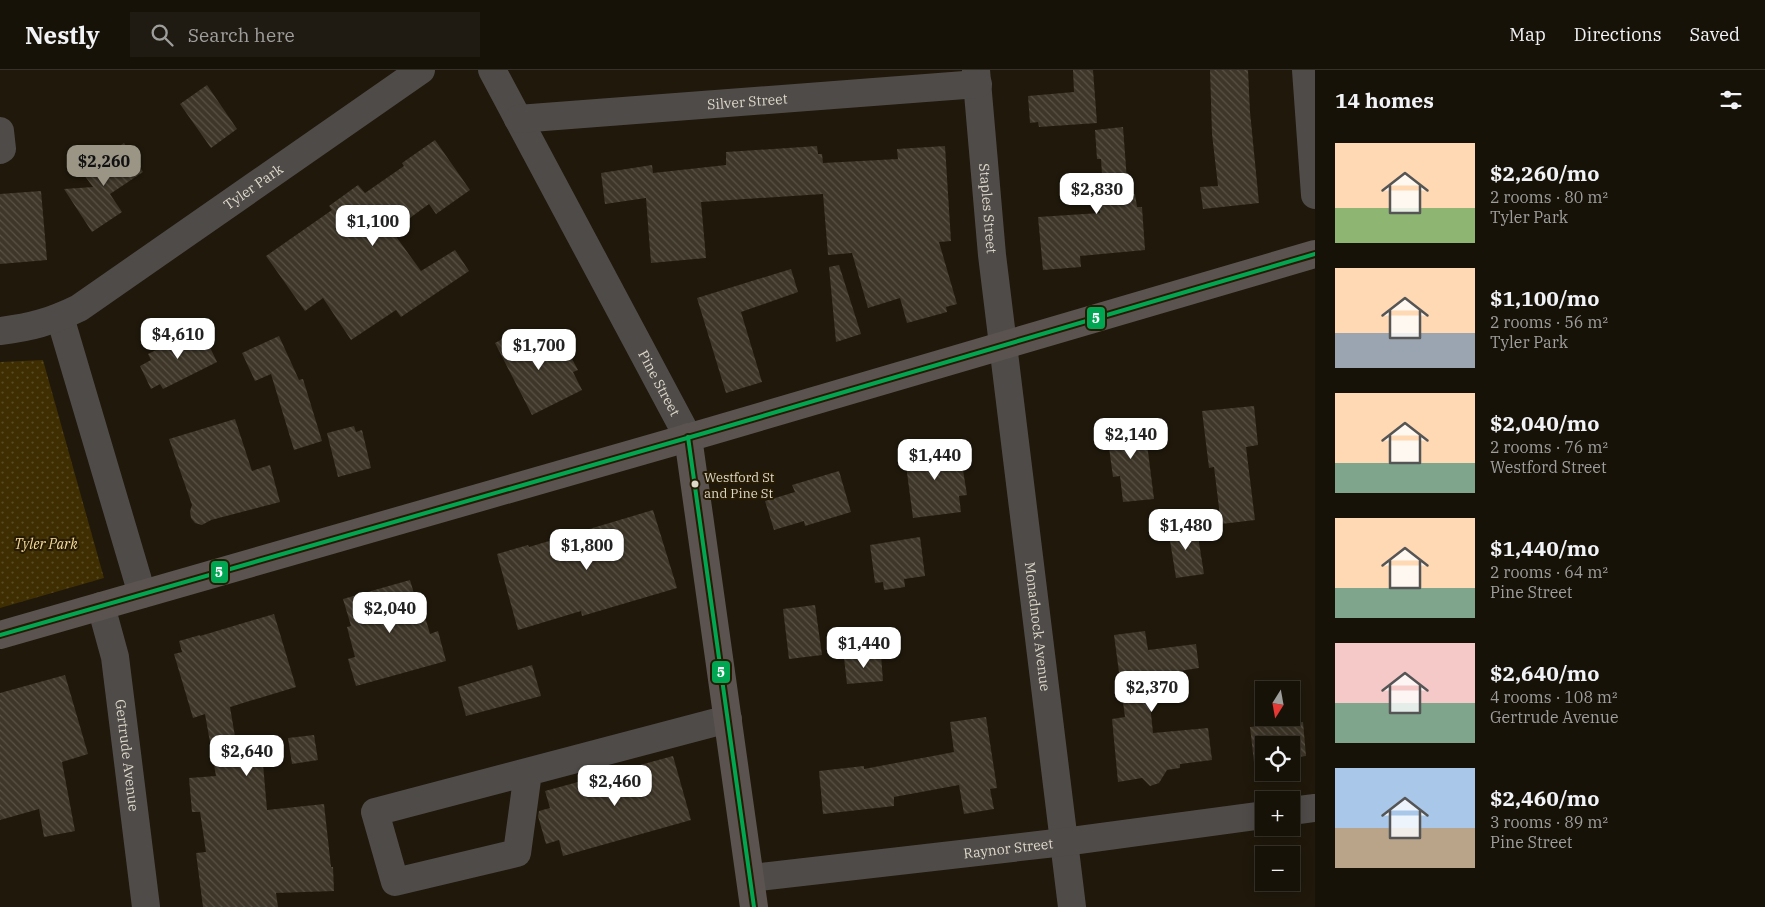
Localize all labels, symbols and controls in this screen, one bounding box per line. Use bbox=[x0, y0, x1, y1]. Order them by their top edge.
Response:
search box bbox=[130, 12, 480, 57]
text: Nestly bbox=[25, 19, 100, 51]
icon: search bbox=[148, 21, 176, 49]
text: Search here bbox=[188, 23, 295, 47]
text: Map bbox=[1509, 23, 1546, 46]
text: Directions bbox=[1574, 23, 1662, 46]
text: Saved bbox=[1690, 23, 1740, 46]
text: 14 homes bbox=[1335, 86, 1434, 114]
icon: filters bbox=[1717, 86, 1745, 114]
street label: Silver Street bbox=[706, 90, 788, 114]
pin: $2,260 bbox=[63, 144, 145, 187]
text: $2,260 bbox=[78, 151, 130, 171]
street label: Tyler Park bbox=[220, 159, 287, 214]
text: $2,260/mo bbox=[1490, 159, 1599, 187]
street label: Staples Street bbox=[975, 163, 1001, 254]
icon: home bbox=[1375, 163, 1435, 223]
pin: $2,830 bbox=[1056, 172, 1138, 215]
text: $2,830 bbox=[1071, 179, 1123, 199]
text: 2 rooms · 80 m² bbox=[1490, 187, 1608, 207]
pin: $1,100 bbox=[332, 204, 414, 247]
text: Tyler Park bbox=[1490, 207, 1568, 227]
text: $1,100 bbox=[347, 211, 399, 231]
text: $1,100/mo bbox=[1490, 284, 1599, 312]
icon: home bbox=[1375, 288, 1435, 348]
line badge: 5 bbox=[1086, 306, 1106, 330]
text: 5 bbox=[1092, 309, 1100, 327]
text: 2 rooms · 56 m² bbox=[1490, 312, 1608, 332]
pin: $4,610 bbox=[137, 318, 219, 360]
text: $4,610 bbox=[152, 324, 204, 344]
pin: $1,700 bbox=[498, 328, 580, 371]
text: Tyler Park bbox=[1490, 332, 1568, 352]
text: $1,700 bbox=[513, 335, 565, 355]
street label: Pine Street bbox=[634, 347, 684, 419]
text: $2,040/mo bbox=[1490, 409, 1599, 437]
icon: home bbox=[1375, 413, 1435, 473]
pin: $2,140 bbox=[1090, 418, 1172, 460]
text: $2,140 bbox=[1105, 424, 1157, 444]
text: 2 rooms · 76 m² bbox=[1490, 437, 1608, 457]
pin: $1,440 bbox=[894, 438, 976, 481]
text: $1,440 bbox=[909, 445, 961, 465]
text: Westford Street bbox=[1490, 457, 1607, 477]
place label: Westford St and Pine St bbox=[704, 469, 775, 502]
marker: Westford St and Pine St bbox=[690, 479, 700, 489]
pin: $1,480 bbox=[1145, 508, 1227, 551]
text: $1,480 bbox=[1160, 515, 1212, 535]
pin: $1,800 bbox=[546, 528, 628, 571]
text: $1,440/mo bbox=[1490, 534, 1599, 562]
park label: Tyler Park bbox=[14, 535, 78, 553]
text: $1,800 bbox=[561, 535, 613, 555]
icon: home bbox=[1375, 538, 1435, 598]
line badge: 5 bbox=[210, 560, 229, 584]
street label: Monadnock Avenue bbox=[1021, 561, 1054, 692]
text: 2 rooms · 64 m² bbox=[1490, 562, 1608, 582]
text: 5 bbox=[215, 563, 223, 581]
text: Pine Street bbox=[1490, 582, 1573, 602]
pin: $2,040 bbox=[349, 592, 431, 634]
text: $2,040 bbox=[364, 598, 416, 618]
pin: $1,440 bbox=[823, 626, 905, 669]
text: $1,440 bbox=[838, 633, 890, 653]
text: $2,640/mo bbox=[1490, 659, 1599, 687]
line badge: 5 bbox=[711, 660, 731, 684]
text: 5 bbox=[717, 663, 725, 681]
icon: home bbox=[1375, 663, 1435, 723]
pin: $2,370 bbox=[1111, 670, 1193, 713]
text: $2,370 bbox=[1126, 677, 1178, 697]
north arrow bbox=[1255, 681, 1300, 726]
map controls bbox=[1255, 681, 1300, 891]
text: 4 rooms · 108 m² bbox=[1490, 687, 1618, 707]
street label: Gertrude Avenue bbox=[111, 698, 143, 812]
text: Gertrude Avenue bbox=[1490, 707, 1619, 727]
pin: $2,640 bbox=[206, 734, 288, 777]
button: locate bbox=[1255, 736, 1300, 781]
text: $2,640 bbox=[221, 741, 273, 761]
pin: $2,460 bbox=[574, 764, 656, 807]
text: $2,460 bbox=[589, 771, 641, 791]
text: $2,460/mo bbox=[1490, 784, 1599, 812]
icon: home bbox=[1375, 788, 1435, 848]
button: + bbox=[1255, 791, 1300, 836]
text: 3 rooms · 89 m² bbox=[1490, 812, 1608, 832]
text: Pine Street bbox=[1490, 832, 1573, 852]
street label: Raynor Street bbox=[963, 834, 1054, 862]
button: − bbox=[1255, 846, 1300, 891]

